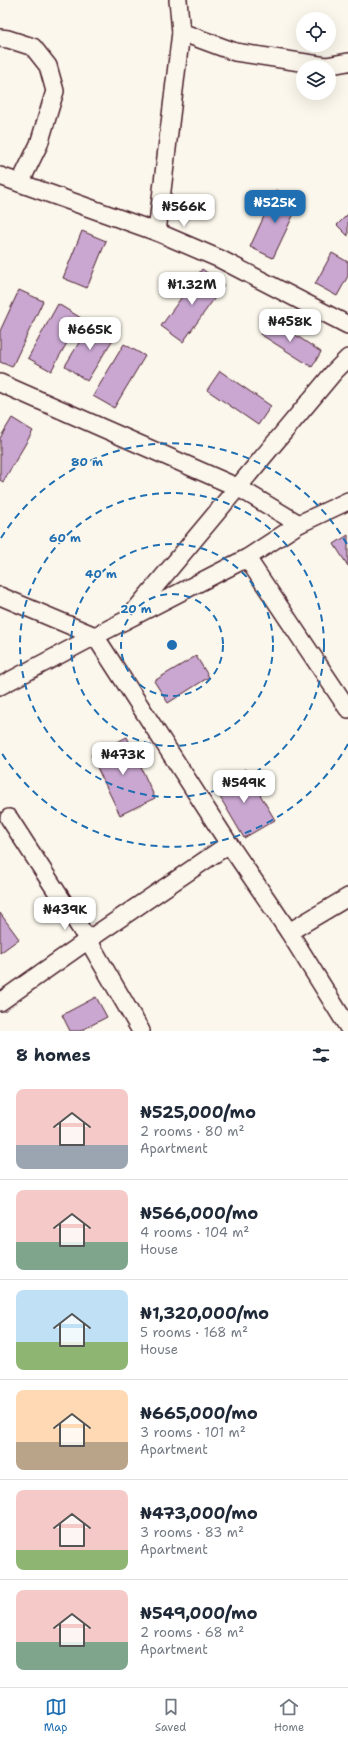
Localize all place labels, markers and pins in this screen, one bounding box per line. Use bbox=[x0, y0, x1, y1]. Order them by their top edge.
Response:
pin: ₦525K bbox=[247, 190, 303, 224]
pin: ₦566K bbox=[156, 194, 212, 228]
pin: ₦1.32M bbox=[159, 272, 225, 306]
pin: ₦458K bbox=[262, 309, 318, 343]
pin: ₦665K bbox=[62, 317, 118, 351]
centre of rings bbox=[165, 638, 179, 652]
pin: ₦473K bbox=[95, 742, 151, 776]
pin: ₦549K bbox=[216, 770, 272, 804]
pin: ₦439K bbox=[37, 897, 93, 931]

